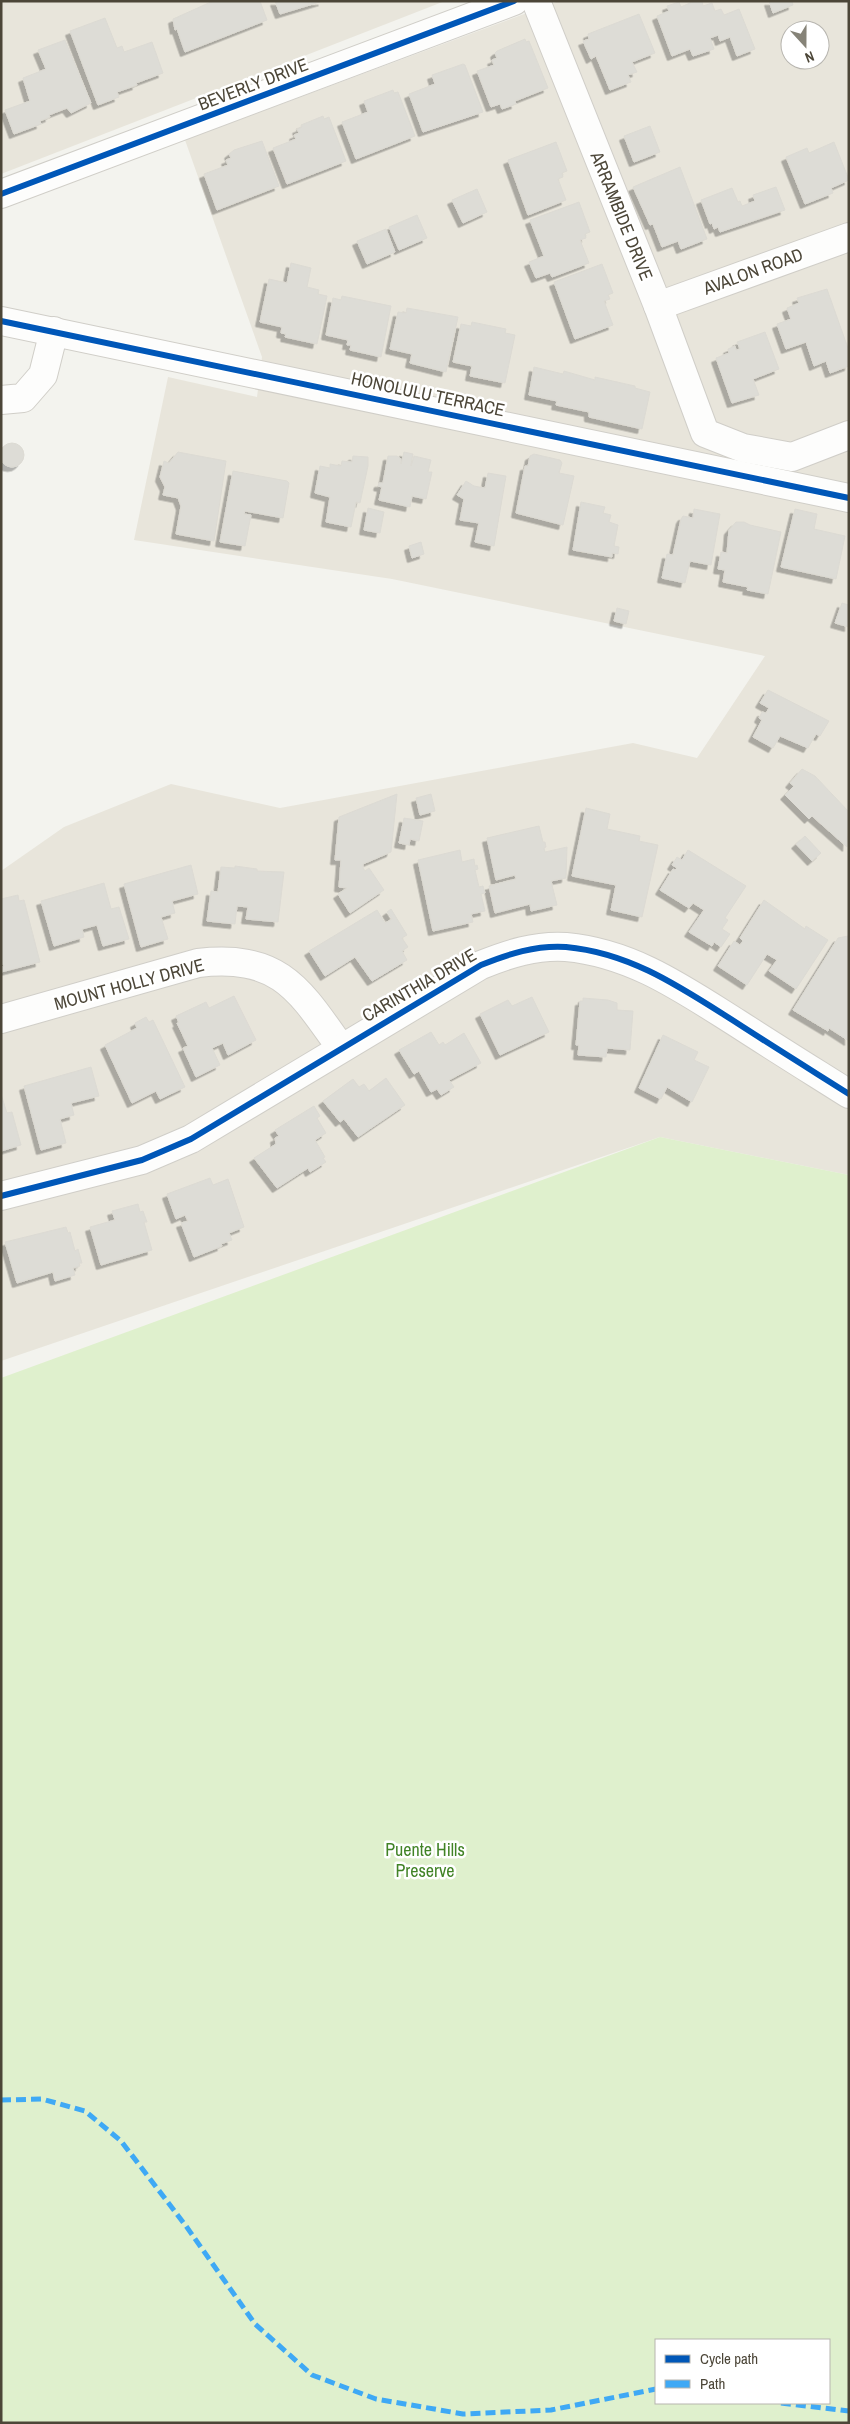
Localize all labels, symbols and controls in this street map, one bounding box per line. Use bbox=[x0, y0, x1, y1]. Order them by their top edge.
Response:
north arrow bbox=[780, 20, 830, 70]
text: N bbox=[803, 47, 817, 67]
street label: BEVERLY DRIVE bbox=[194, 52, 312, 116]
street label: ARRAMBIDE DRIVE bbox=[584, 147, 659, 284]
street label: AVALON ROAD bbox=[699, 241, 806, 301]
street label: HONOLULU TERRACE bbox=[349, 366, 507, 422]
street label: CARINTHIA DRIVE bbox=[357, 942, 481, 1028]
street label: MOUNT HOLLY DRIVE bbox=[51, 952, 207, 1016]
park label: Puente Hills Preserve bbox=[385, 1837, 465, 1883]
legend bbox=[655, 2339, 830, 2404]
text: Cycle path bbox=[700, 2348, 758, 2369]
text: Path bbox=[700, 2373, 725, 2394]

